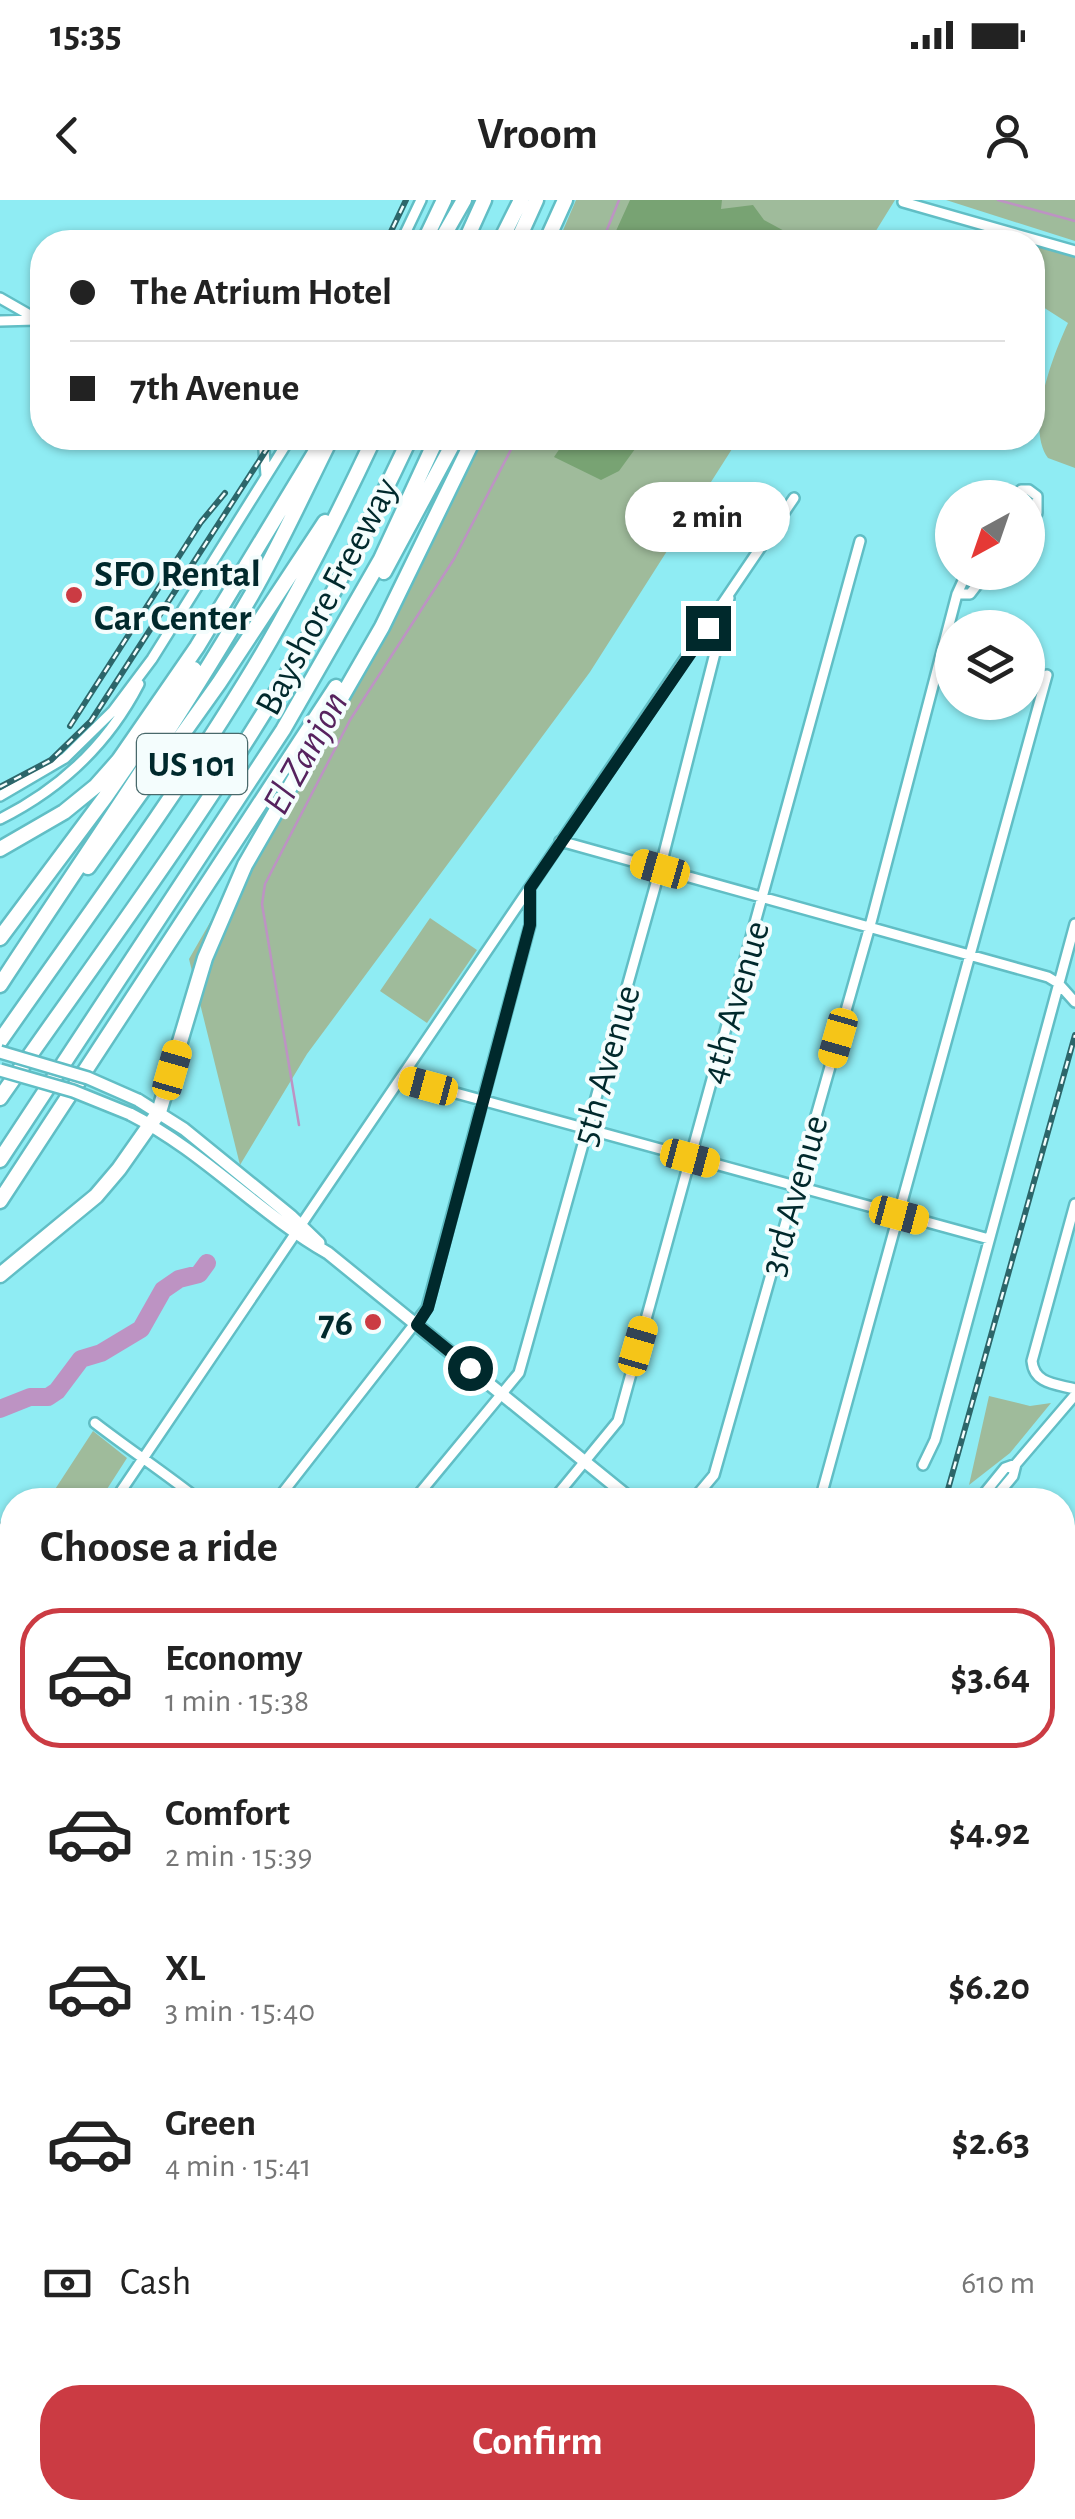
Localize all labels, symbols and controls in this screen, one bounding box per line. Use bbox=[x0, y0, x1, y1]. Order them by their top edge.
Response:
text: 15:35 bbox=[50, 16, 122, 54]
icon: back bbox=[40, 108, 95, 163]
icon: person bbox=[980, 108, 1035, 163]
text: Vroom bbox=[477, 112, 598, 157]
text: The Atrium Hotel bbox=[130, 274, 392, 312]
text: 7th Avenue bbox=[130, 370, 299, 408]
street label: Bayshore Freeway bbox=[249, 472, 406, 722]
north arrow bbox=[935, 480, 1045, 590]
map controls bbox=[935, 480, 1045, 720]
callout: 2 min bbox=[626, 483, 790, 553]
text: 2 min bbox=[672, 501, 743, 533]
place label: SFO Rental Car Center bbox=[94, 556, 261, 638]
marker: SFO Rental Car Center bbox=[63, 584, 85, 606]
route end bbox=[686, 606, 731, 651]
button: layers bbox=[935, 610, 1045, 720]
water label: El Zanjon bbox=[256, 685, 357, 822]
road number: US 101 bbox=[137, 734, 247, 794]
car bbox=[627, 846, 693, 892]
street label: 4th Avenue bbox=[695, 917, 777, 1088]
street label: 5th Avenue bbox=[566, 981, 648, 1150]
car bbox=[815, 1005, 861, 1071]
car bbox=[149, 1037, 195, 1103]
car bbox=[395, 1064, 461, 1108]
street label: 3rd Avenue bbox=[754, 1111, 836, 1280]
car bbox=[657, 1136, 723, 1180]
car bbox=[866, 1193, 932, 1237]
place label: 76 bbox=[318, 1305, 353, 1343]
marker: 76 bbox=[362, 1311, 384, 1333]
car bbox=[615, 1313, 661, 1379]
route start bbox=[448, 1346, 493, 1391]
text: Choose a ride bbox=[40, 1525, 278, 1570]
icon: car bbox=[45, 1633, 135, 1723]
text: Economy bbox=[165, 1640, 303, 1678]
text: $3.64 bbox=[950, 1659, 1030, 1697]
text: 1 min · 15:38 bbox=[165, 1685, 309, 1717]
icon: car bbox=[45, 1788, 135, 1878]
text: Comfort bbox=[165, 1795, 290, 1833]
text: $4.92 bbox=[949, 1814, 1030, 1852]
text: 2 min · 15:39 bbox=[165, 1840, 313, 1872]
icon: car bbox=[45, 1943, 135, 2033]
text: XL bbox=[165, 1950, 205, 1988]
text: $6.20 bbox=[948, 1969, 1030, 2007]
text: 3 min · 15:40 bbox=[165, 1995, 315, 2027]
icon: car bbox=[45, 2098, 135, 2188]
text: Green bbox=[165, 2105, 256, 2143]
text: $2.63 bbox=[952, 2124, 1030, 2162]
text: 4 min · 15:41 bbox=[165, 2150, 312, 2182]
icon: cash bbox=[40, 2256, 95, 2311]
text: Cash bbox=[120, 2264, 191, 2302]
text: 610 m bbox=[961, 2267, 1035, 2299]
button: Confirm bbox=[40, 2385, 1035, 2500]

